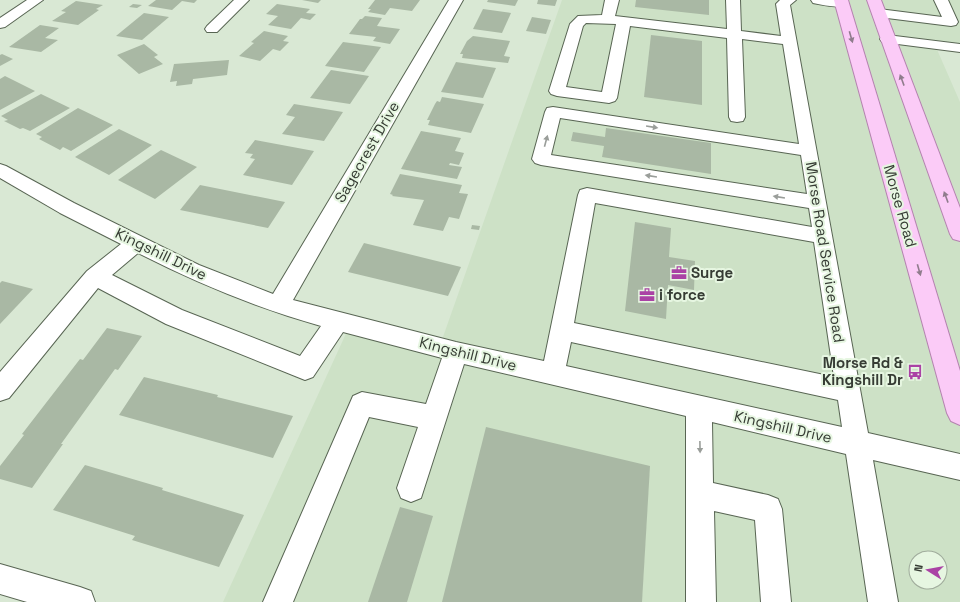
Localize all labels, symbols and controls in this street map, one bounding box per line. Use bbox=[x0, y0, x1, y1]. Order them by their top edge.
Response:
one-way arrow bbox=[848, 32, 854, 44]
one-way arrow bbox=[899, 73, 905, 85]
street label: Sagecrest Drive bbox=[330, 98, 403, 206]
one-way arrow bbox=[646, 124, 658, 130]
one-way arrow bbox=[543, 135, 549, 147]
street label: Morse Road Service Road bbox=[802, 160, 849, 344]
street label: Morse Road bbox=[880, 162, 921, 249]
one-way arrow bbox=[645, 173, 657, 179]
one-way arrow bbox=[943, 191, 949, 203]
one-way arrow bbox=[773, 194, 785, 200]
street label: Kingshill Drive bbox=[112, 223, 210, 284]
place label: Surge bbox=[691, 263, 734, 282]
office icon: Surge bbox=[670, 264, 688, 282]
one-way arrow bbox=[916, 264, 922, 276]
place label: i force bbox=[659, 285, 706, 304]
office icon: i force bbox=[638, 286, 656, 304]
street label: Kingshill Drive bbox=[418, 332, 519, 375]
place label: Morse Rd & Kingshill Dr bbox=[822, 353, 903, 389]
bus stop icon: Morse Rd & Kingshill Dr bbox=[906, 363, 924, 381]
street label: Kingshill Drive bbox=[732, 406, 834, 447]
one-way arrow bbox=[697, 441, 703, 454]
north arrow bbox=[908, 550, 948, 590]
text: N bbox=[911, 563, 926, 573]

